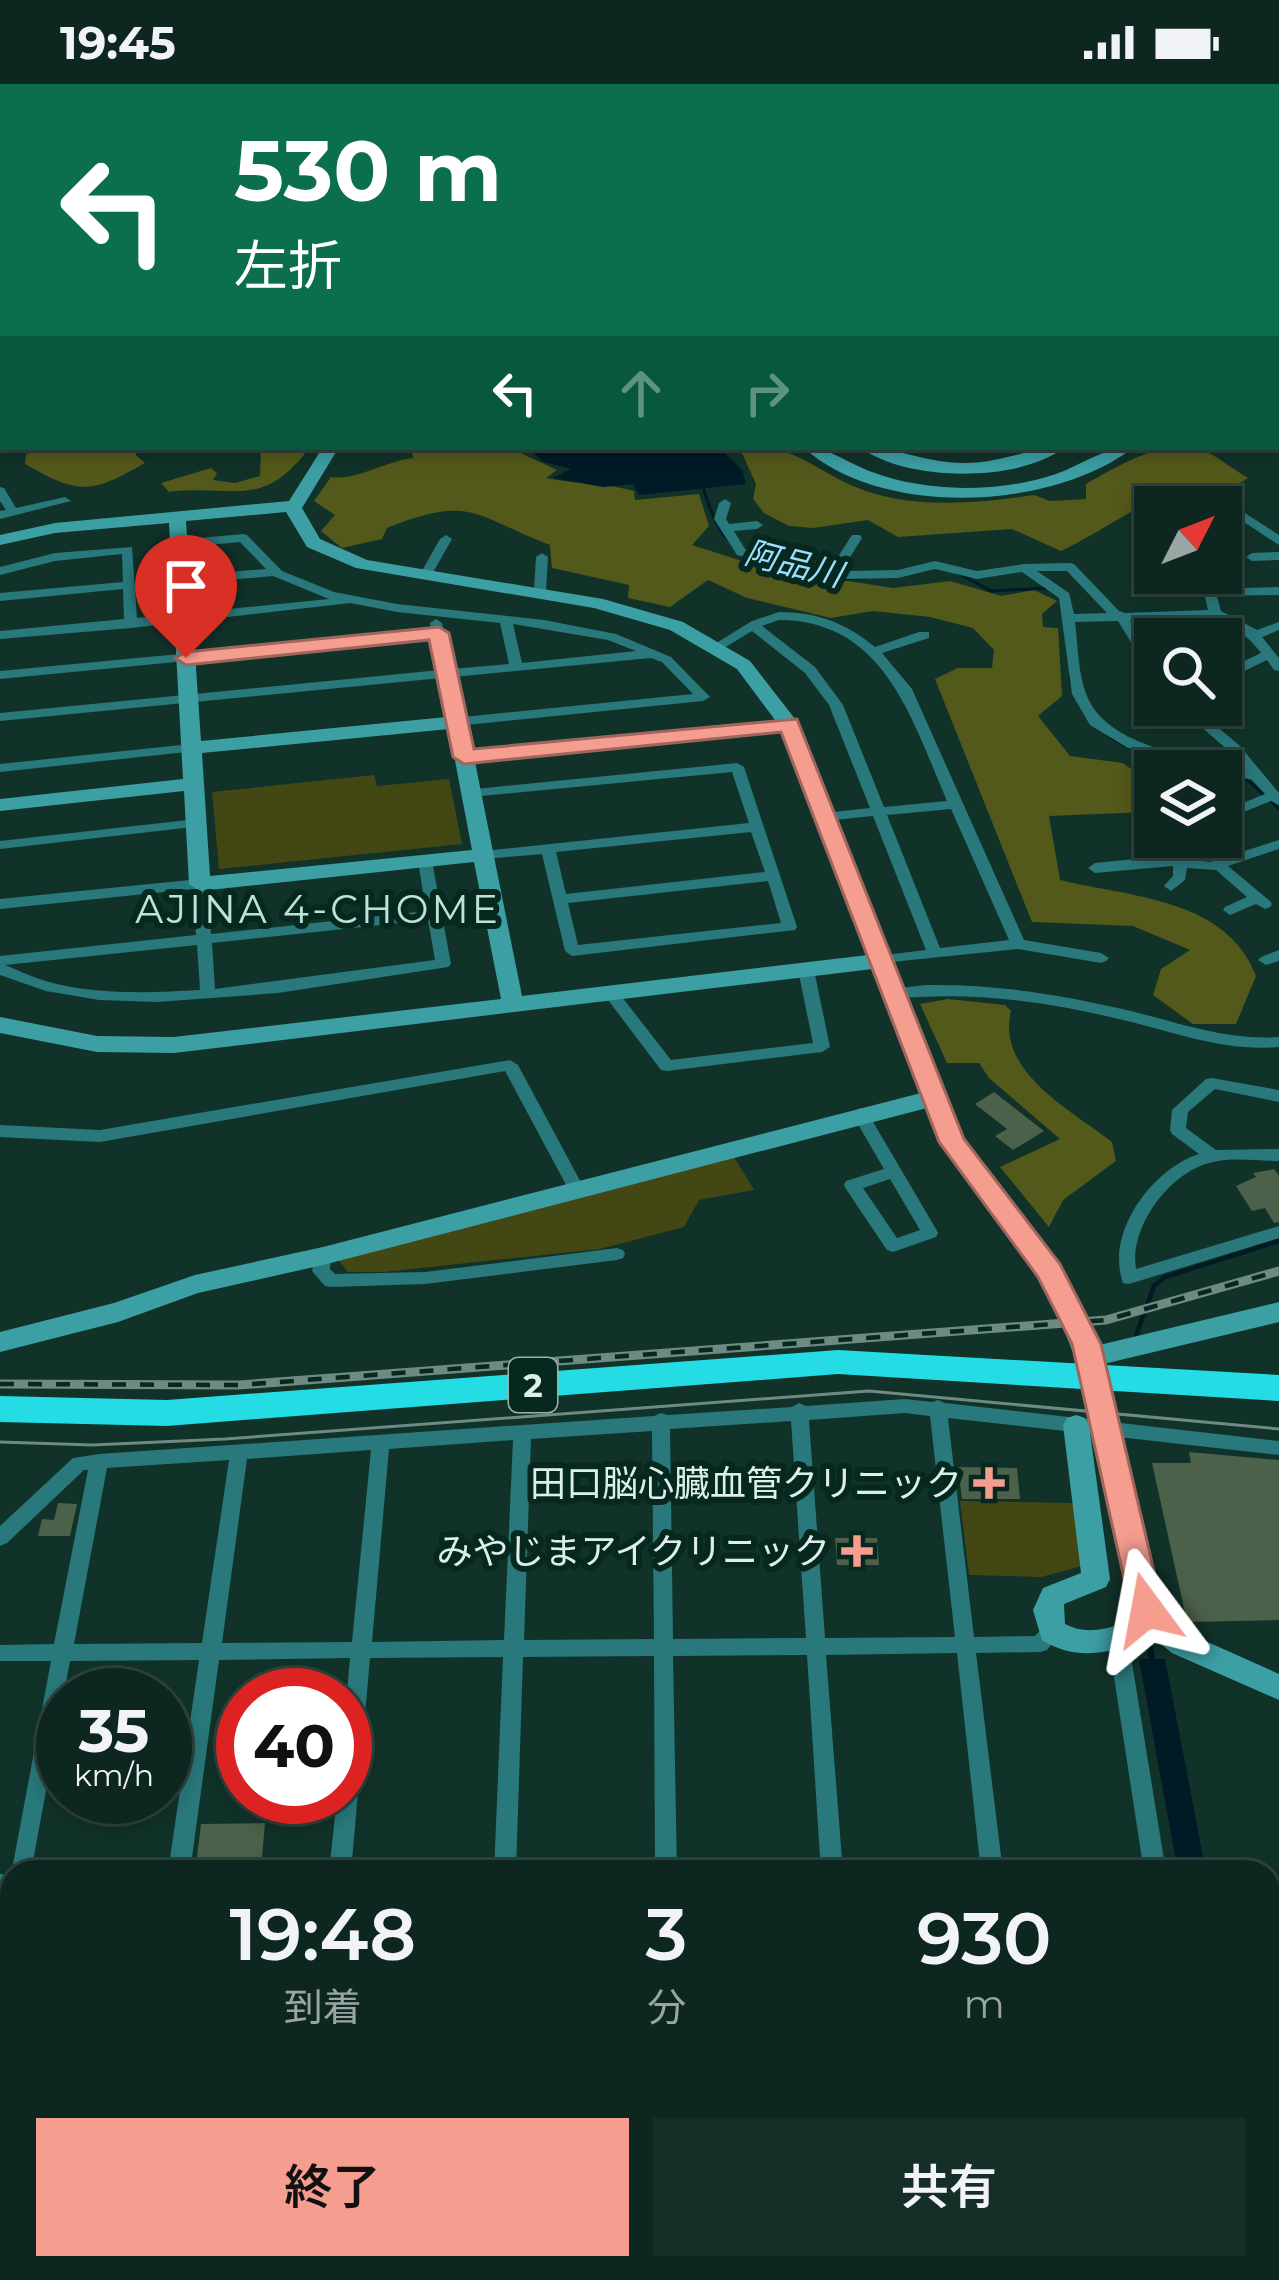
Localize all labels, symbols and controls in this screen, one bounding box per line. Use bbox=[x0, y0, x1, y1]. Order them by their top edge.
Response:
text: 19:45 bbox=[60, 15, 176, 70]
text: 530 m bbox=[234, 120, 502, 222]
icon: left bbox=[36, 132, 192, 288]
text: 左折 bbox=[234, 233, 342, 299]
icon: left bbox=[482, 360, 548, 426]
icon: ahead bbox=[608, 360, 674, 426]
icon: right bbox=[734, 360, 800, 426]
north arrow bbox=[1134, 486, 1242, 594]
map controls bbox=[1134, 486, 1242, 858]
water label: 阿品川 bbox=[741, 532, 850, 595]
pin bbox=[135, 535, 237, 658]
icon: arrive bbox=[153, 553, 219, 619]
button: search bbox=[1134, 618, 1242, 726]
button: layers bbox=[1134, 750, 1242, 858]
district label: AJINA 4-CHOME bbox=[135, 885, 501, 933]
road number: 2 bbox=[509, 1358, 557, 1412]
place label: 田口脳心臓血管クリニック bbox=[530, 1461, 962, 1505]
marker: 田口脳心臓血管クリニック bbox=[973, 1467, 1005, 1499]
place label: みやじまアイクリニック bbox=[437, 1529, 830, 1573]
marker: みやじまアイクリニック bbox=[841, 1535, 873, 1567]
position arrow bbox=[1084, 1547, 1210, 1673]
speed limit sign: 40 bbox=[216, 1668, 372, 1824]
text: 35 bbox=[79, 1694, 149, 1767]
text: km/h bbox=[74, 1757, 154, 1794]
text: 19:48 bbox=[229, 1890, 416, 1978]
text: 3 bbox=[645, 1890, 687, 1978]
text: 930 bbox=[917, 1894, 1052, 1982]
text: m bbox=[963, 1980, 1005, 2028]
text: 到着 bbox=[284, 1983, 362, 2031]
text: 分 bbox=[647, 1983, 686, 2031]
button: 終了 bbox=[36, 2118, 629, 2256]
button: 共有 bbox=[653, 2118, 1245, 2256]

